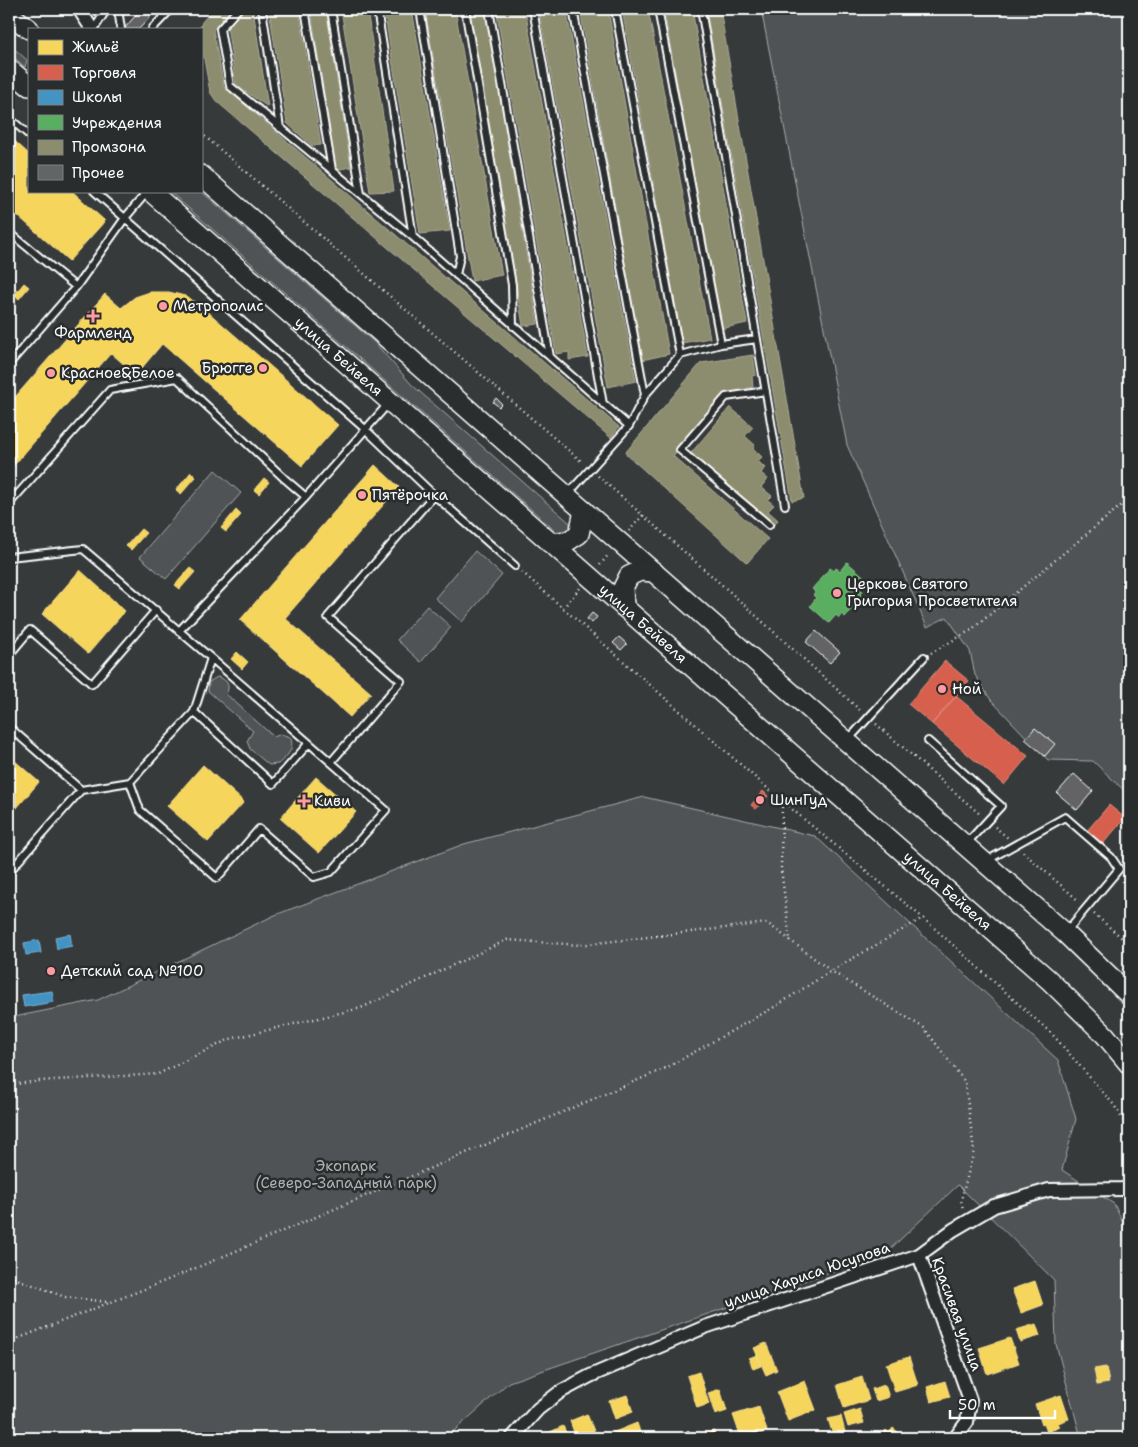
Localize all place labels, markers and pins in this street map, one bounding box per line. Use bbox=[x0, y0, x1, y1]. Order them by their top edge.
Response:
place label: Метрополис bbox=[173, 296, 264, 316]
marker: Метрополис bbox=[157, 300, 169, 312]
marker: Фармленд bbox=[87, 310, 99, 322]
place label: Фармленд bbox=[54, 323, 132, 343]
place label: Брюгге bbox=[202, 358, 253, 378]
marker: Брюгге bbox=[257, 362, 269, 374]
place label: Красное&Белое bbox=[61, 363, 175, 383]
marker: Красное&Белое bbox=[45, 367, 57, 379]
place label: Пятёрочка bbox=[372, 485, 449, 505]
marker: Пятёрочка bbox=[356, 489, 368, 501]
place label: Церковь Святого Григория Просветителя bbox=[847, 574, 1017, 611]
marker: Церковь Святого Григория Просветителя bbox=[831, 587, 843, 599]
place label: Ной bbox=[952, 679, 982, 699]
marker: Ной bbox=[936, 683, 948, 695]
place label: ШинГуд bbox=[770, 790, 828, 810]
place label: Киви bbox=[314, 791, 351, 811]
marker: ШинГуд bbox=[754, 794, 766, 806]
marker: Киви bbox=[298, 795, 310, 807]
place label: Детский сад №100 bbox=[61, 961, 203, 981]
marker: Детский сад №100 bbox=[45, 965, 57, 977]

